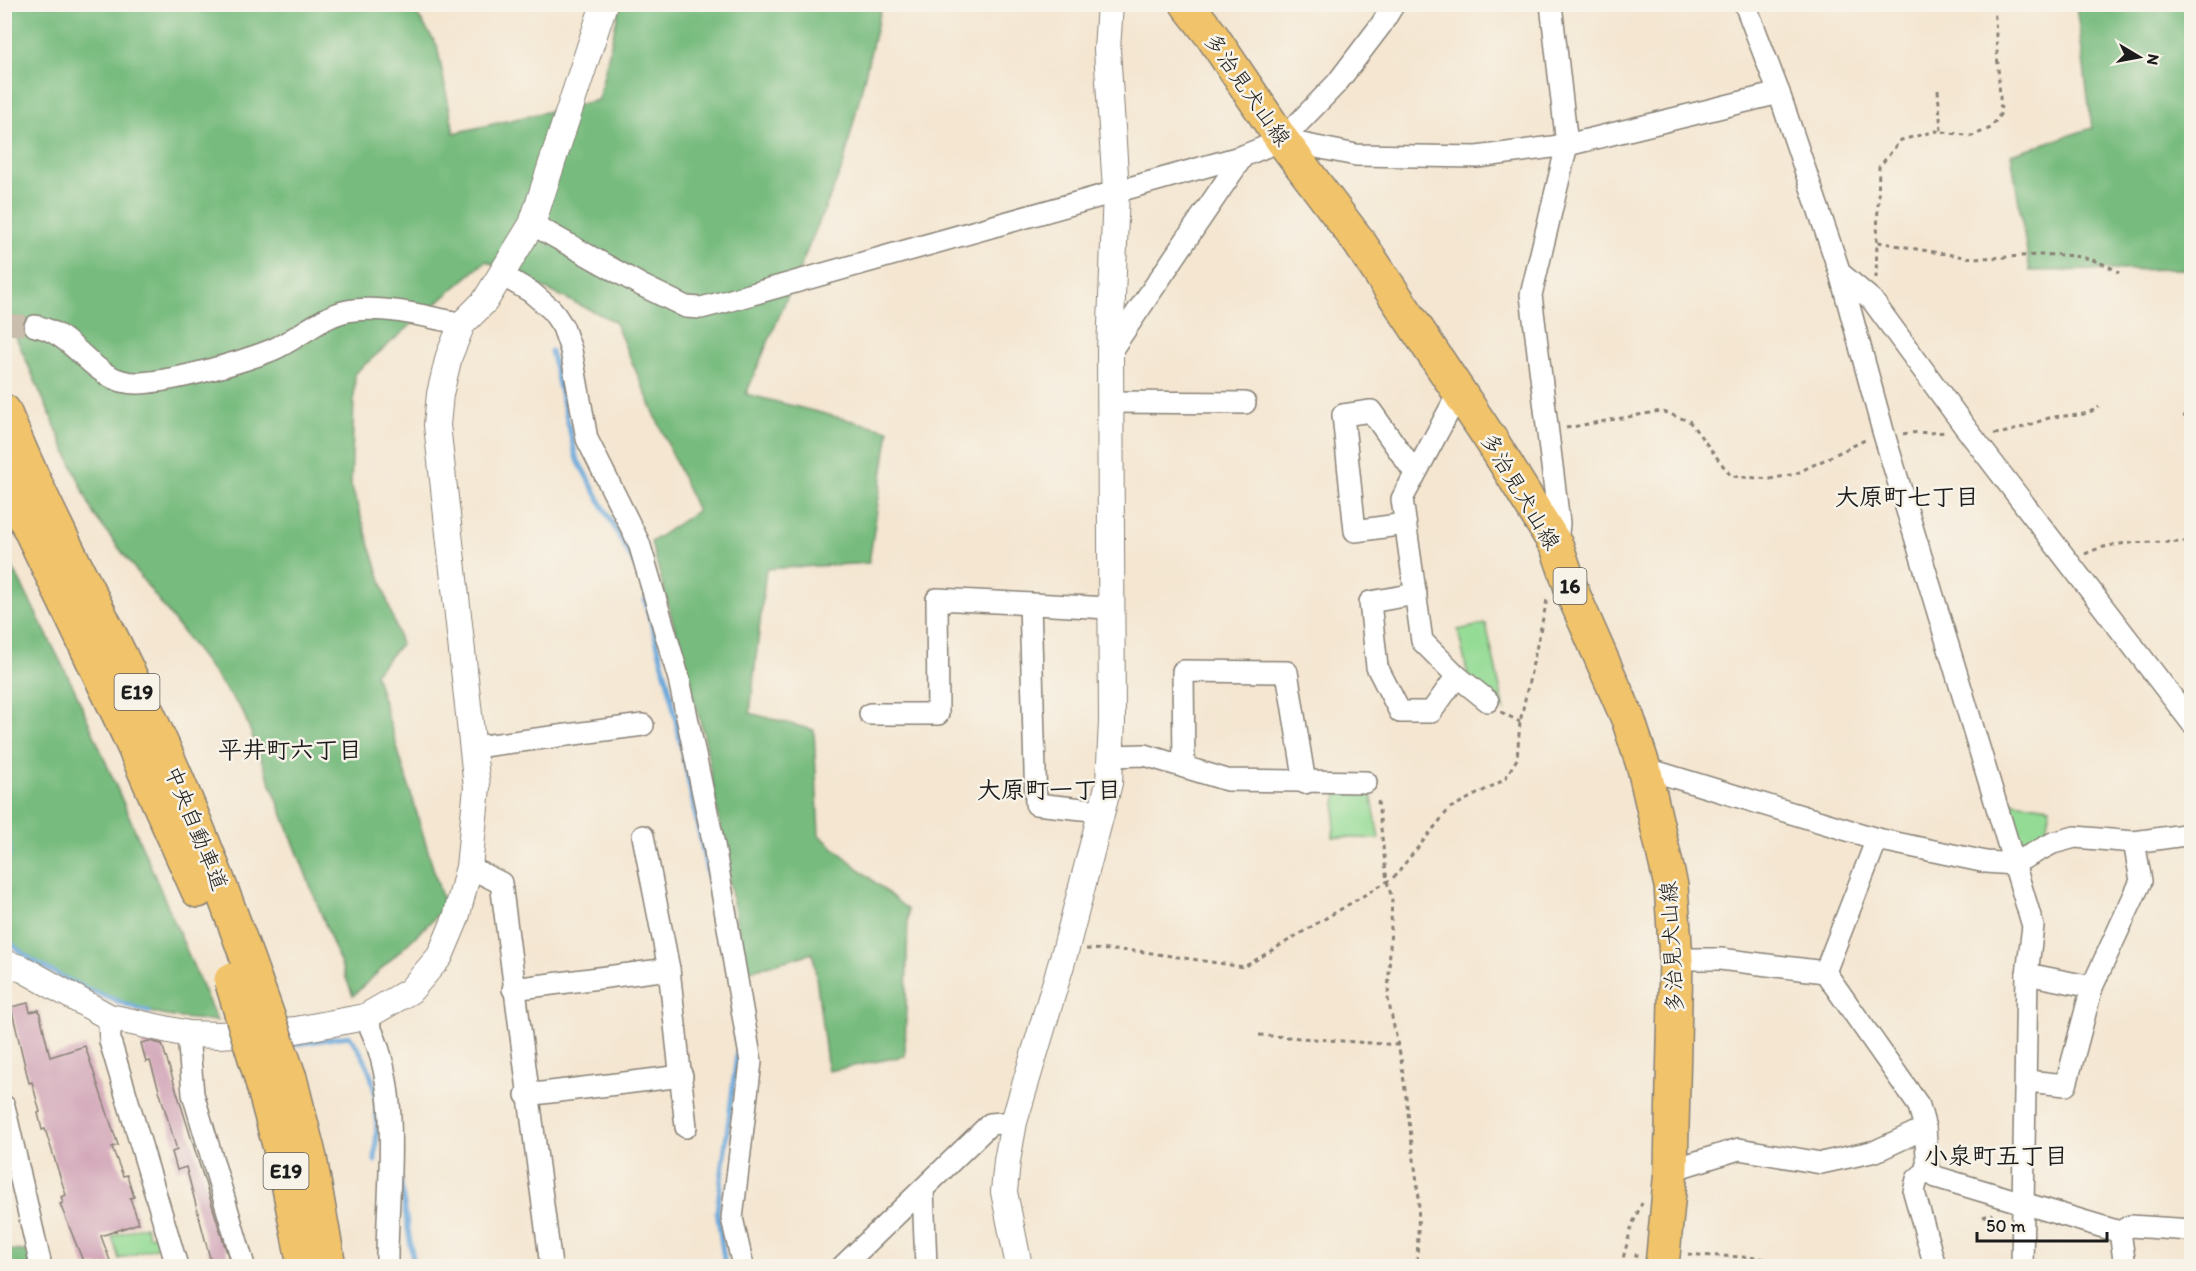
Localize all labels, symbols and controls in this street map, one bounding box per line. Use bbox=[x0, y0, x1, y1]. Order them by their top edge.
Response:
street label: 多治見犬山線 bbox=[1199, 27, 1297, 151]
north arrow bbox=[2109, 27, 2169, 87]
text: N bbox=[2143, 53, 2164, 66]
street label: 多治見犬山線 bbox=[1475, 428, 1566, 555]
district label: 大原町七丁目 bbox=[1835, 482, 1979, 511]
road number: 16 bbox=[1554, 568, 1586, 604]
road number: E19 bbox=[114, 674, 160, 710]
district label: 平井町六丁目 bbox=[218, 735, 362, 764]
street label: 中央自動車道 bbox=[159, 762, 234, 894]
district label: 大原町一丁目 bbox=[977, 775, 1121, 804]
street label: 多治見犬山線 bbox=[1655, 880, 1688, 1014]
district label: 小泉町五丁目 bbox=[1924, 1141, 2068, 1170]
road number: E19 bbox=[264, 1153, 308, 1189]
scale bar bbox=[1977, 1205, 2108, 1243]
text: 50 m bbox=[1986, 1215, 2026, 1237]

